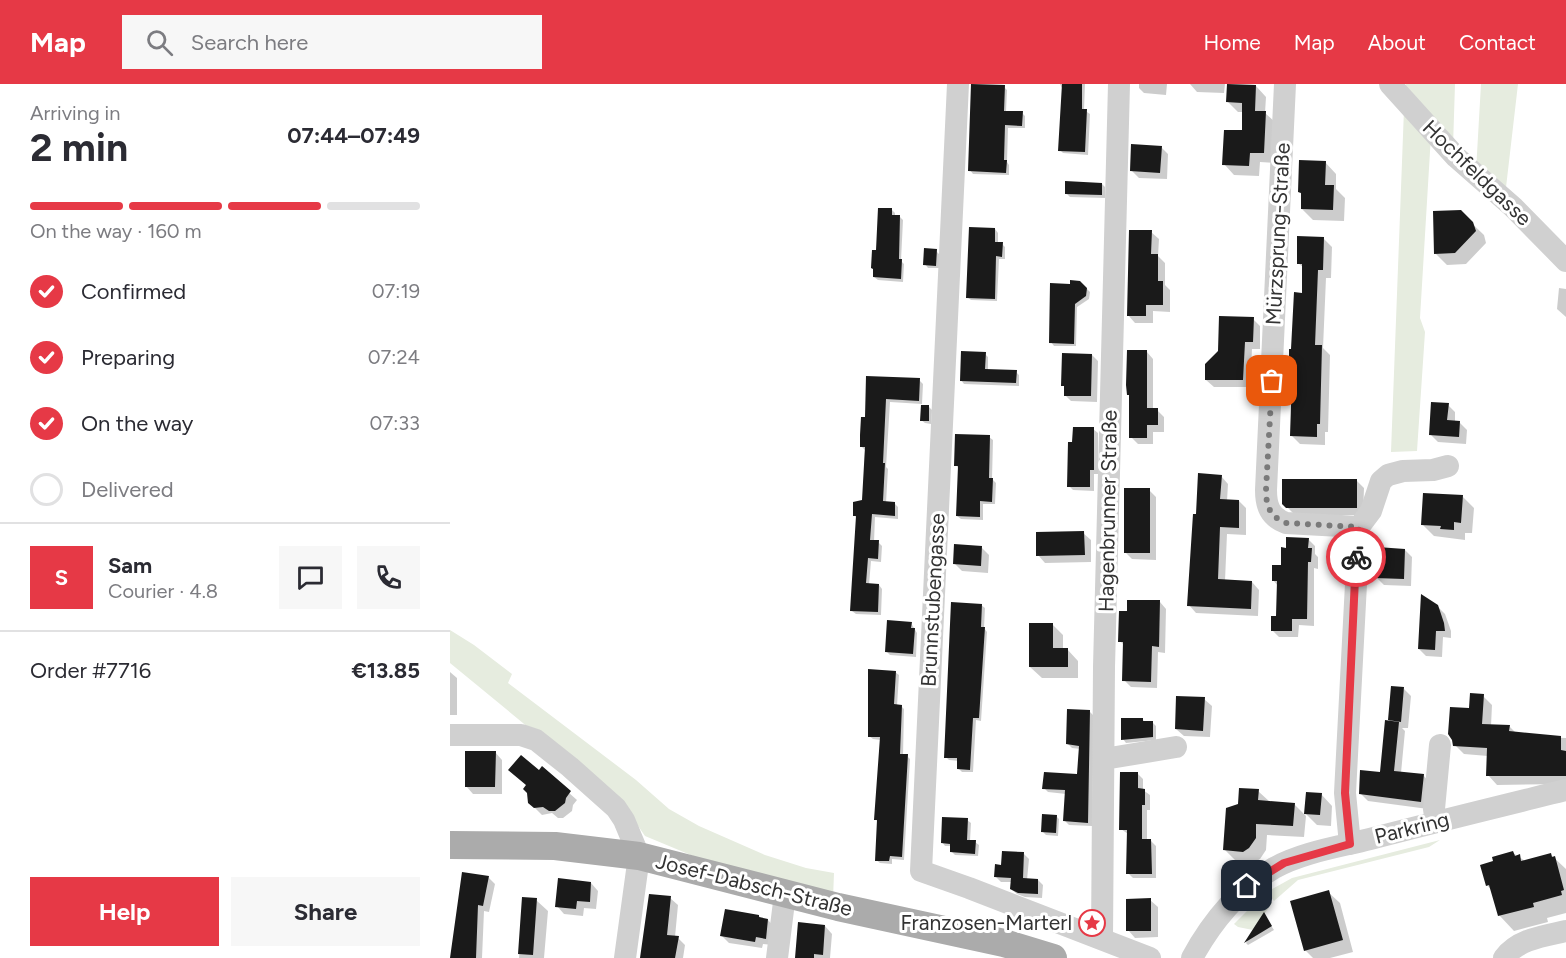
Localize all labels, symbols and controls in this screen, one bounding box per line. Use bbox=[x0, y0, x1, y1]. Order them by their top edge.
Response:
search box bbox=[122, 15, 542, 69]
text: Map bbox=[30, 25, 86, 59]
icon: search bbox=[143, 26, 176, 59]
text: Search here bbox=[191, 29, 308, 56]
text: Home bbox=[1204, 30, 1261, 55]
text: Map bbox=[1294, 30, 1335, 55]
text: About bbox=[1368, 30, 1426, 55]
text: Contact bbox=[1459, 30, 1536, 55]
text: Arriving in bbox=[30, 101, 120, 125]
street label: Hochfeldgasse bbox=[1418, 115, 1537, 231]
text: 07:44–07:49 bbox=[287, 122, 420, 149]
text: 2 min bbox=[30, 124, 128, 171]
street label: Mürzsprung-Straße bbox=[1260, 142, 1295, 326]
text: On the way · 160 m bbox=[30, 219, 202, 243]
icon: check bbox=[30, 275, 63, 308]
text: Confirmed bbox=[81, 278, 186, 305]
text: 07:19 bbox=[372, 279, 420, 303]
icon: check bbox=[30, 341, 63, 374]
text: Preparing bbox=[81, 344, 175, 371]
text: 07:24 bbox=[368, 345, 420, 369]
pin bbox=[1246, 355, 1297, 406]
icon: bag bbox=[1255, 364, 1288, 397]
icon: check bbox=[30, 407, 63, 440]
text: On the way bbox=[81, 410, 193, 437]
street label: Hagenbrunner Straße bbox=[1093, 410, 1122, 612]
text: 07:33 bbox=[370, 411, 420, 435]
text: Delivered bbox=[81, 476, 174, 503]
street label: Brunnstubengasse bbox=[915, 512, 950, 688]
courier bbox=[1326, 527, 1386, 587]
icon: bike bbox=[1340, 541, 1373, 574]
button: chat bbox=[279, 546, 342, 609]
button: phone bbox=[357, 546, 420, 609]
text: Sam bbox=[108, 552, 152, 579]
text: S bbox=[55, 564, 68, 591]
text: Courier · 4.8 bbox=[108, 579, 218, 603]
text: Order #7716 bbox=[30, 657, 151, 684]
text: €13.85 bbox=[351, 657, 420, 684]
street label: Parkring bbox=[1372, 806, 1452, 849]
street label: Josef-Dabsch-Straße bbox=[653, 848, 855, 921]
pin bbox=[1221, 860, 1272, 911]
icon: home bbox=[1230, 869, 1263, 902]
button: Help bbox=[30, 877, 219, 946]
button: Share bbox=[231, 877, 420, 946]
place icon: Franzosen-Marterl bbox=[1077, 908, 1107, 938]
place label: Franzosen-Marterl bbox=[900, 910, 1072, 935]

